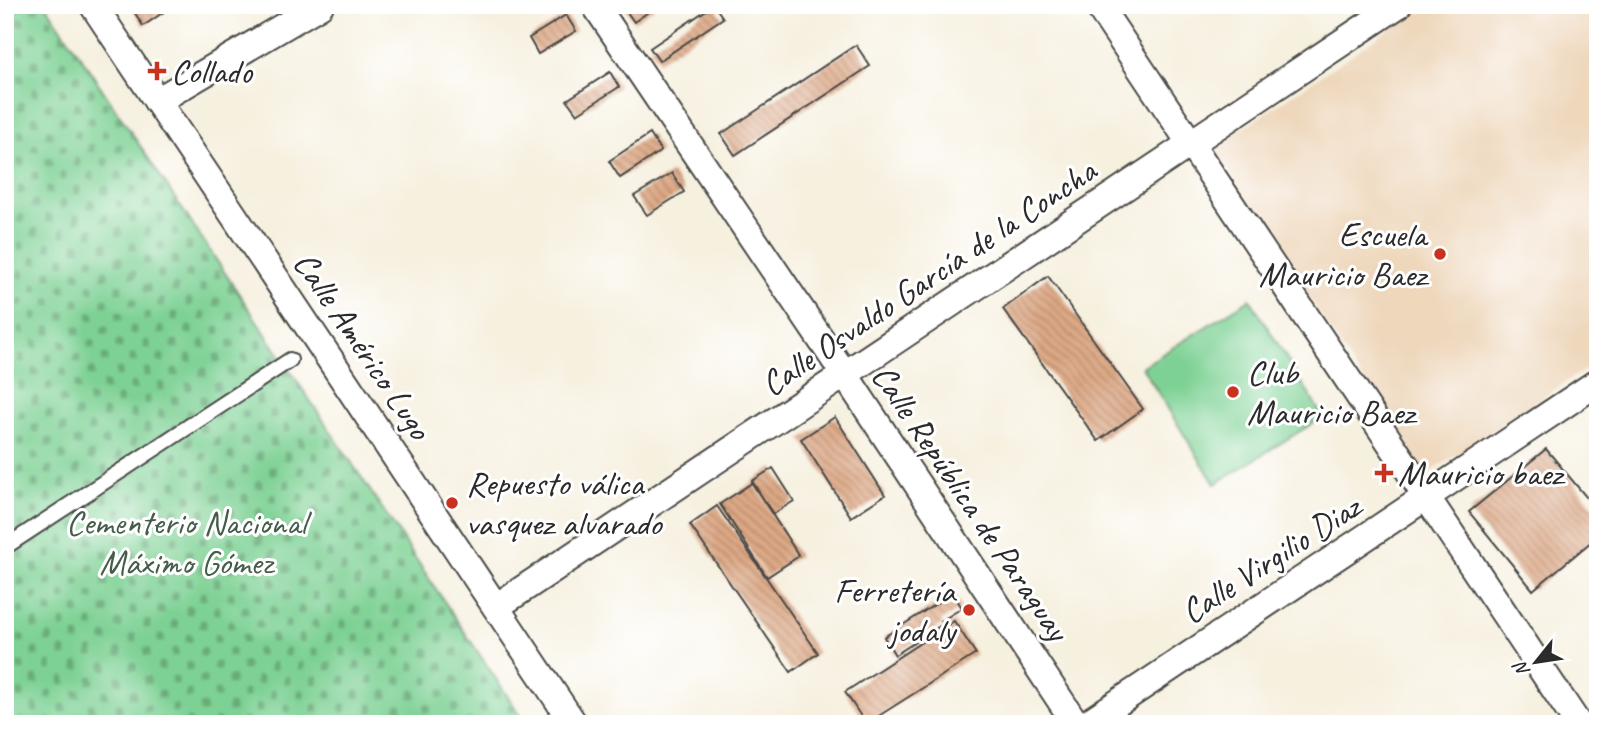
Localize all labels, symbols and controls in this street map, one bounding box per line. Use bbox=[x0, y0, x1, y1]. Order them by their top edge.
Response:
place label: Collado bbox=[171, 49, 253, 94]
marker: Collado bbox=[149, 63, 165, 79]
street label: Calle Osvaldo García de la Concha bbox=[752, 147, 1106, 406]
place label: Escuela Mauricio Baez bbox=[1259, 212, 1430, 297]
street label: Calle Américo Lugo bbox=[283, 243, 443, 449]
marker: Escuela Mauricio Baez bbox=[1432, 246, 1448, 262]
place label: Club Mauricio Baez bbox=[1247, 350, 1418, 435]
street label: Calle República de Paraguay bbox=[861, 355, 1082, 652]
marker: Club Mauricio Baez bbox=[1225, 384, 1241, 400]
place label: Mauricio baez bbox=[1398, 451, 1566, 496]
place label: Repuesto válica vasquez alvarado bbox=[466, 461, 663, 546]
marker: Mauricio baez bbox=[1376, 465, 1392, 481]
street label: Calle Virgilio Diaz bbox=[1172, 483, 1372, 634]
marker: Repuesto válica vasquez alvarado bbox=[444, 495, 460, 511]
park label: Cementerio Nacional Máximo Gómez bbox=[66, 500, 312, 585]
place label: Ferretería jodaly bbox=[834, 568, 958, 653]
marker: Ferretería jodaly bbox=[961, 602, 977, 618]
north arrow bbox=[1502, 628, 1572, 698]
text: N bbox=[1507, 656, 1535, 681]

